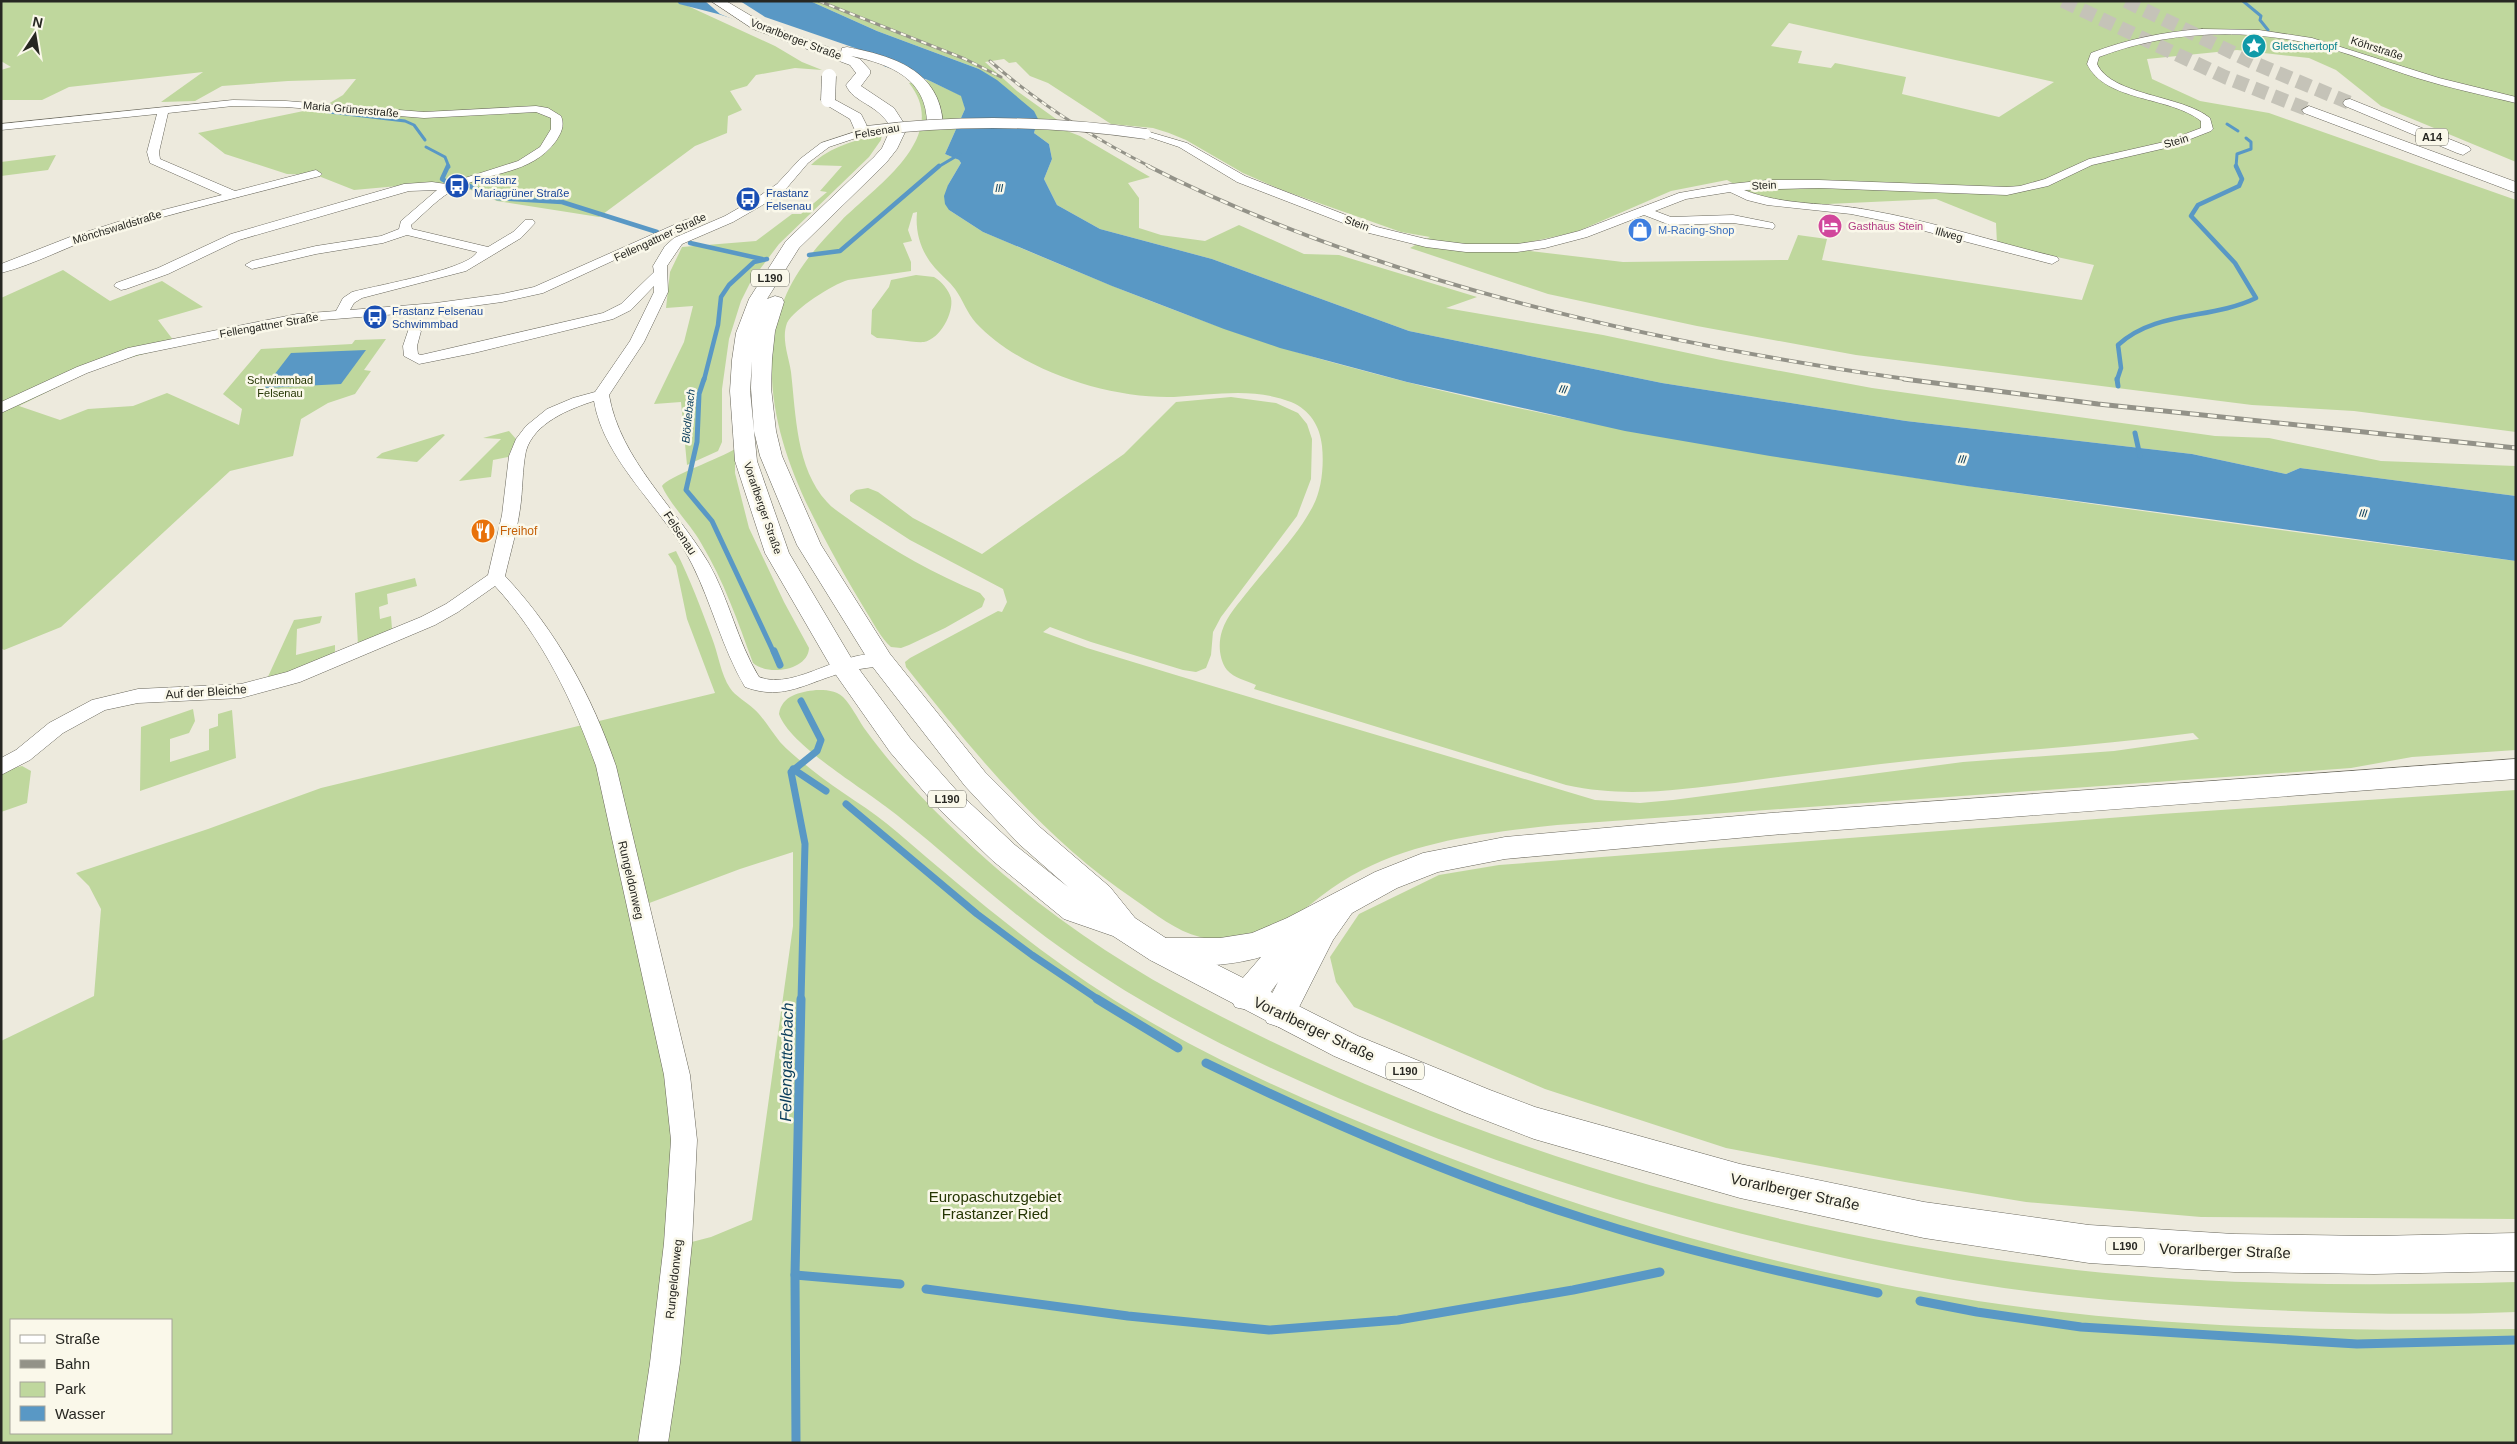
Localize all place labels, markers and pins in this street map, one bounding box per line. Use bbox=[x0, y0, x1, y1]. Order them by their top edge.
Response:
place icon: Gletschertopf bbox=[2241, 33, 2267, 59]
place label: Gletschertopf bbox=[2272, 40, 2338, 52]
bus stop icon: Frastanz Mariagrüner Straße bbox=[444, 173, 470, 199]
place label: Frastanz Mariagrüner Straße bbox=[474, 174, 569, 199]
bus stop icon: Frastanz Felsenau bbox=[735, 186, 761, 212]
place label: Frastanz Felsenau bbox=[766, 187, 811, 212]
hotel icon: Gasthaus Stein bbox=[1817, 213, 1843, 239]
shop icon: M-Racing-Shop bbox=[1627, 217, 1653, 243]
place label: Gasthaus Stein bbox=[1848, 220, 1923, 232]
place label: M-Racing-Shop bbox=[1658, 224, 1734, 236]
bus stop icon: Frastanz Felsenau Schwimmbad bbox=[362, 304, 388, 330]
place label: Frastanz Felsenau Schwimmbad bbox=[392, 305, 483, 330]
restaurant icon: Freihof bbox=[470, 518, 496, 544]
place label: Freihof bbox=[500, 524, 538, 538]

